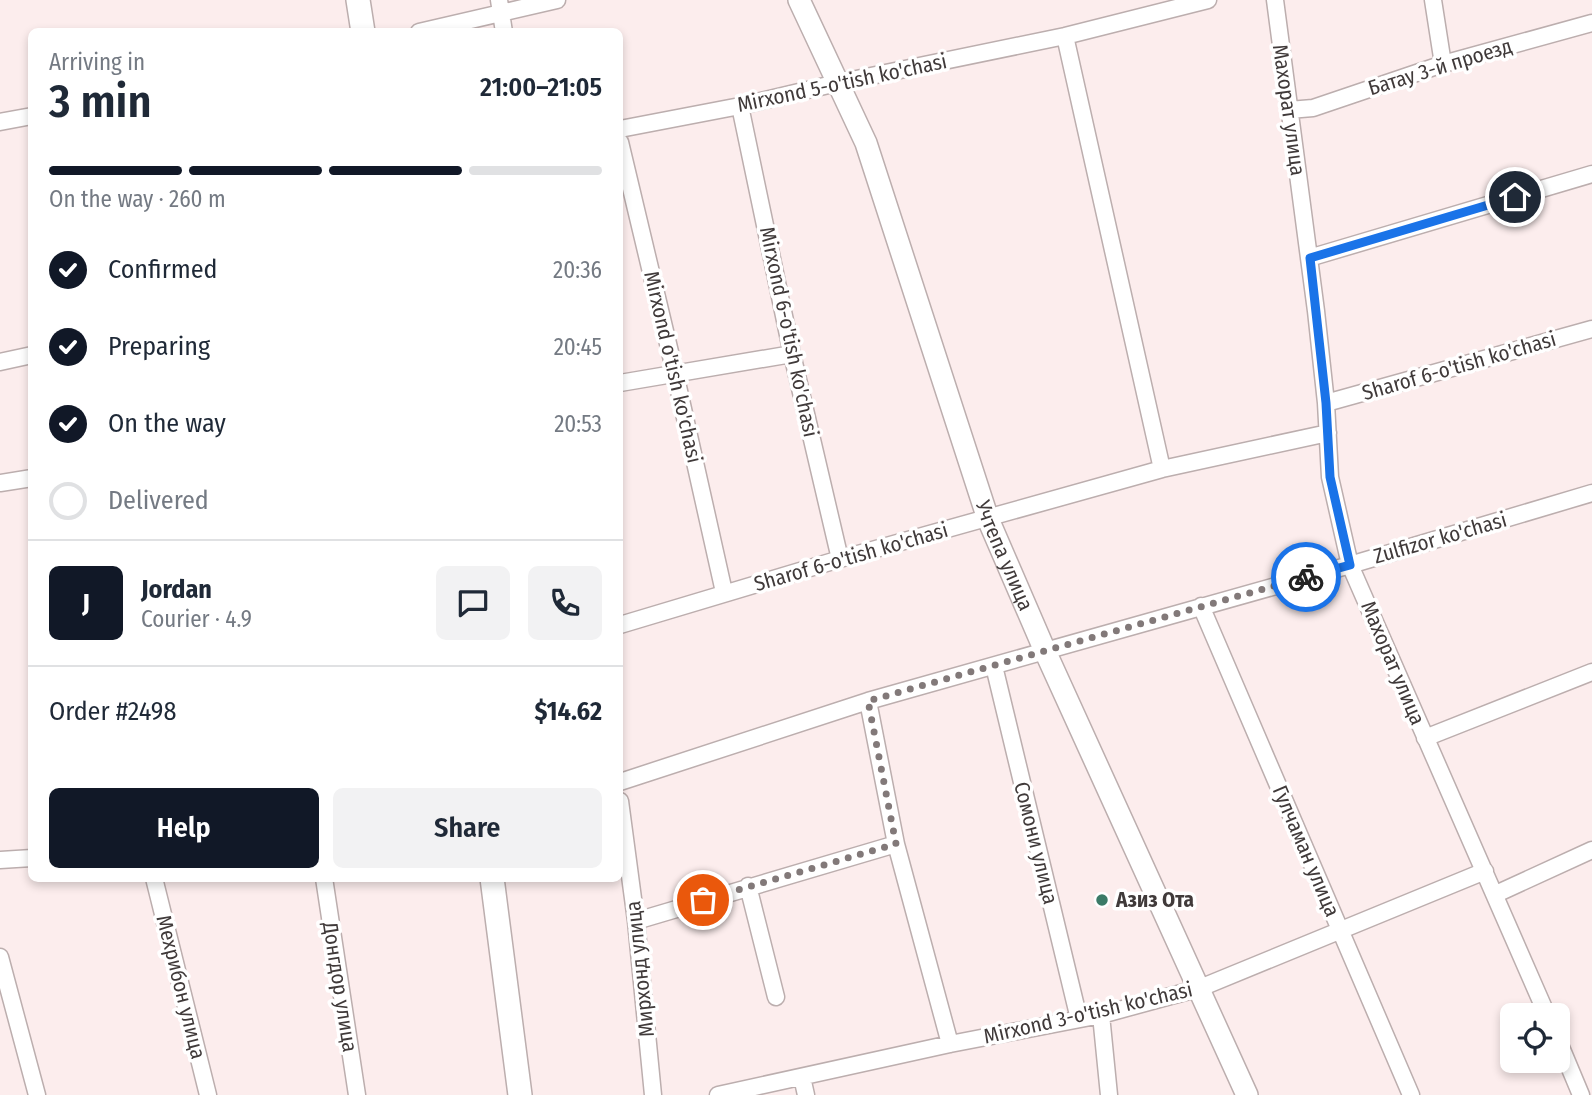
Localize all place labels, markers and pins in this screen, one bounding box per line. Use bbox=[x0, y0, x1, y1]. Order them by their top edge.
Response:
pin bbox=[1485, 167, 1545, 227]
pin bbox=[673, 870, 733, 930]
place label: Азиз Ота bbox=[1115, 887, 1194, 913]
marker: Азиз Ота bbox=[1094, 892, 1110, 908]

